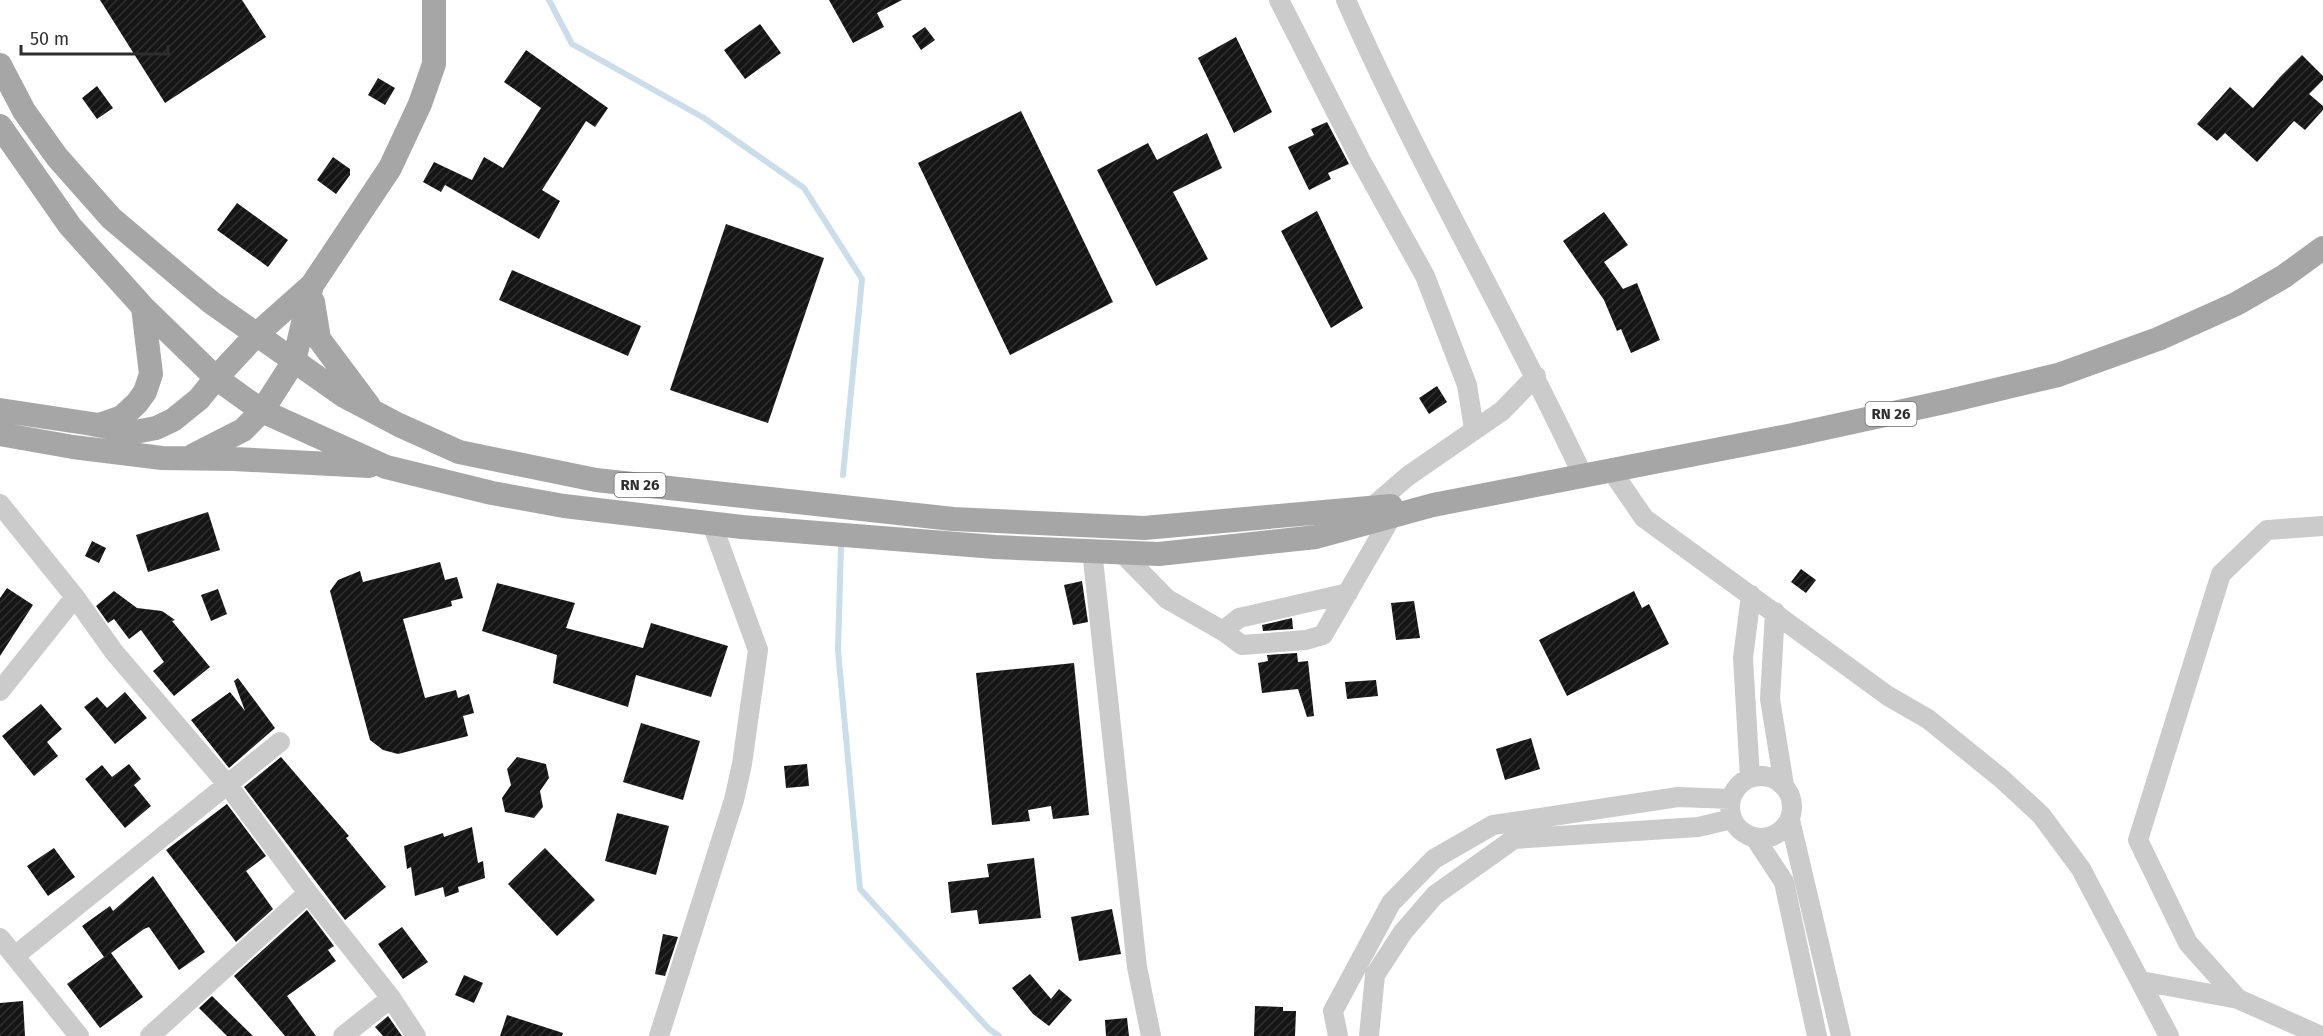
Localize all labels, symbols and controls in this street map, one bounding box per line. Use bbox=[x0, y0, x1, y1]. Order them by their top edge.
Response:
scale bar bbox=[21, 18, 168, 56]
text: 50 m bbox=[30, 28, 69, 50]
road number: RN 26 bbox=[1866, 402, 1916, 426]
road number: RN 26 bbox=[614, 473, 666, 497]

